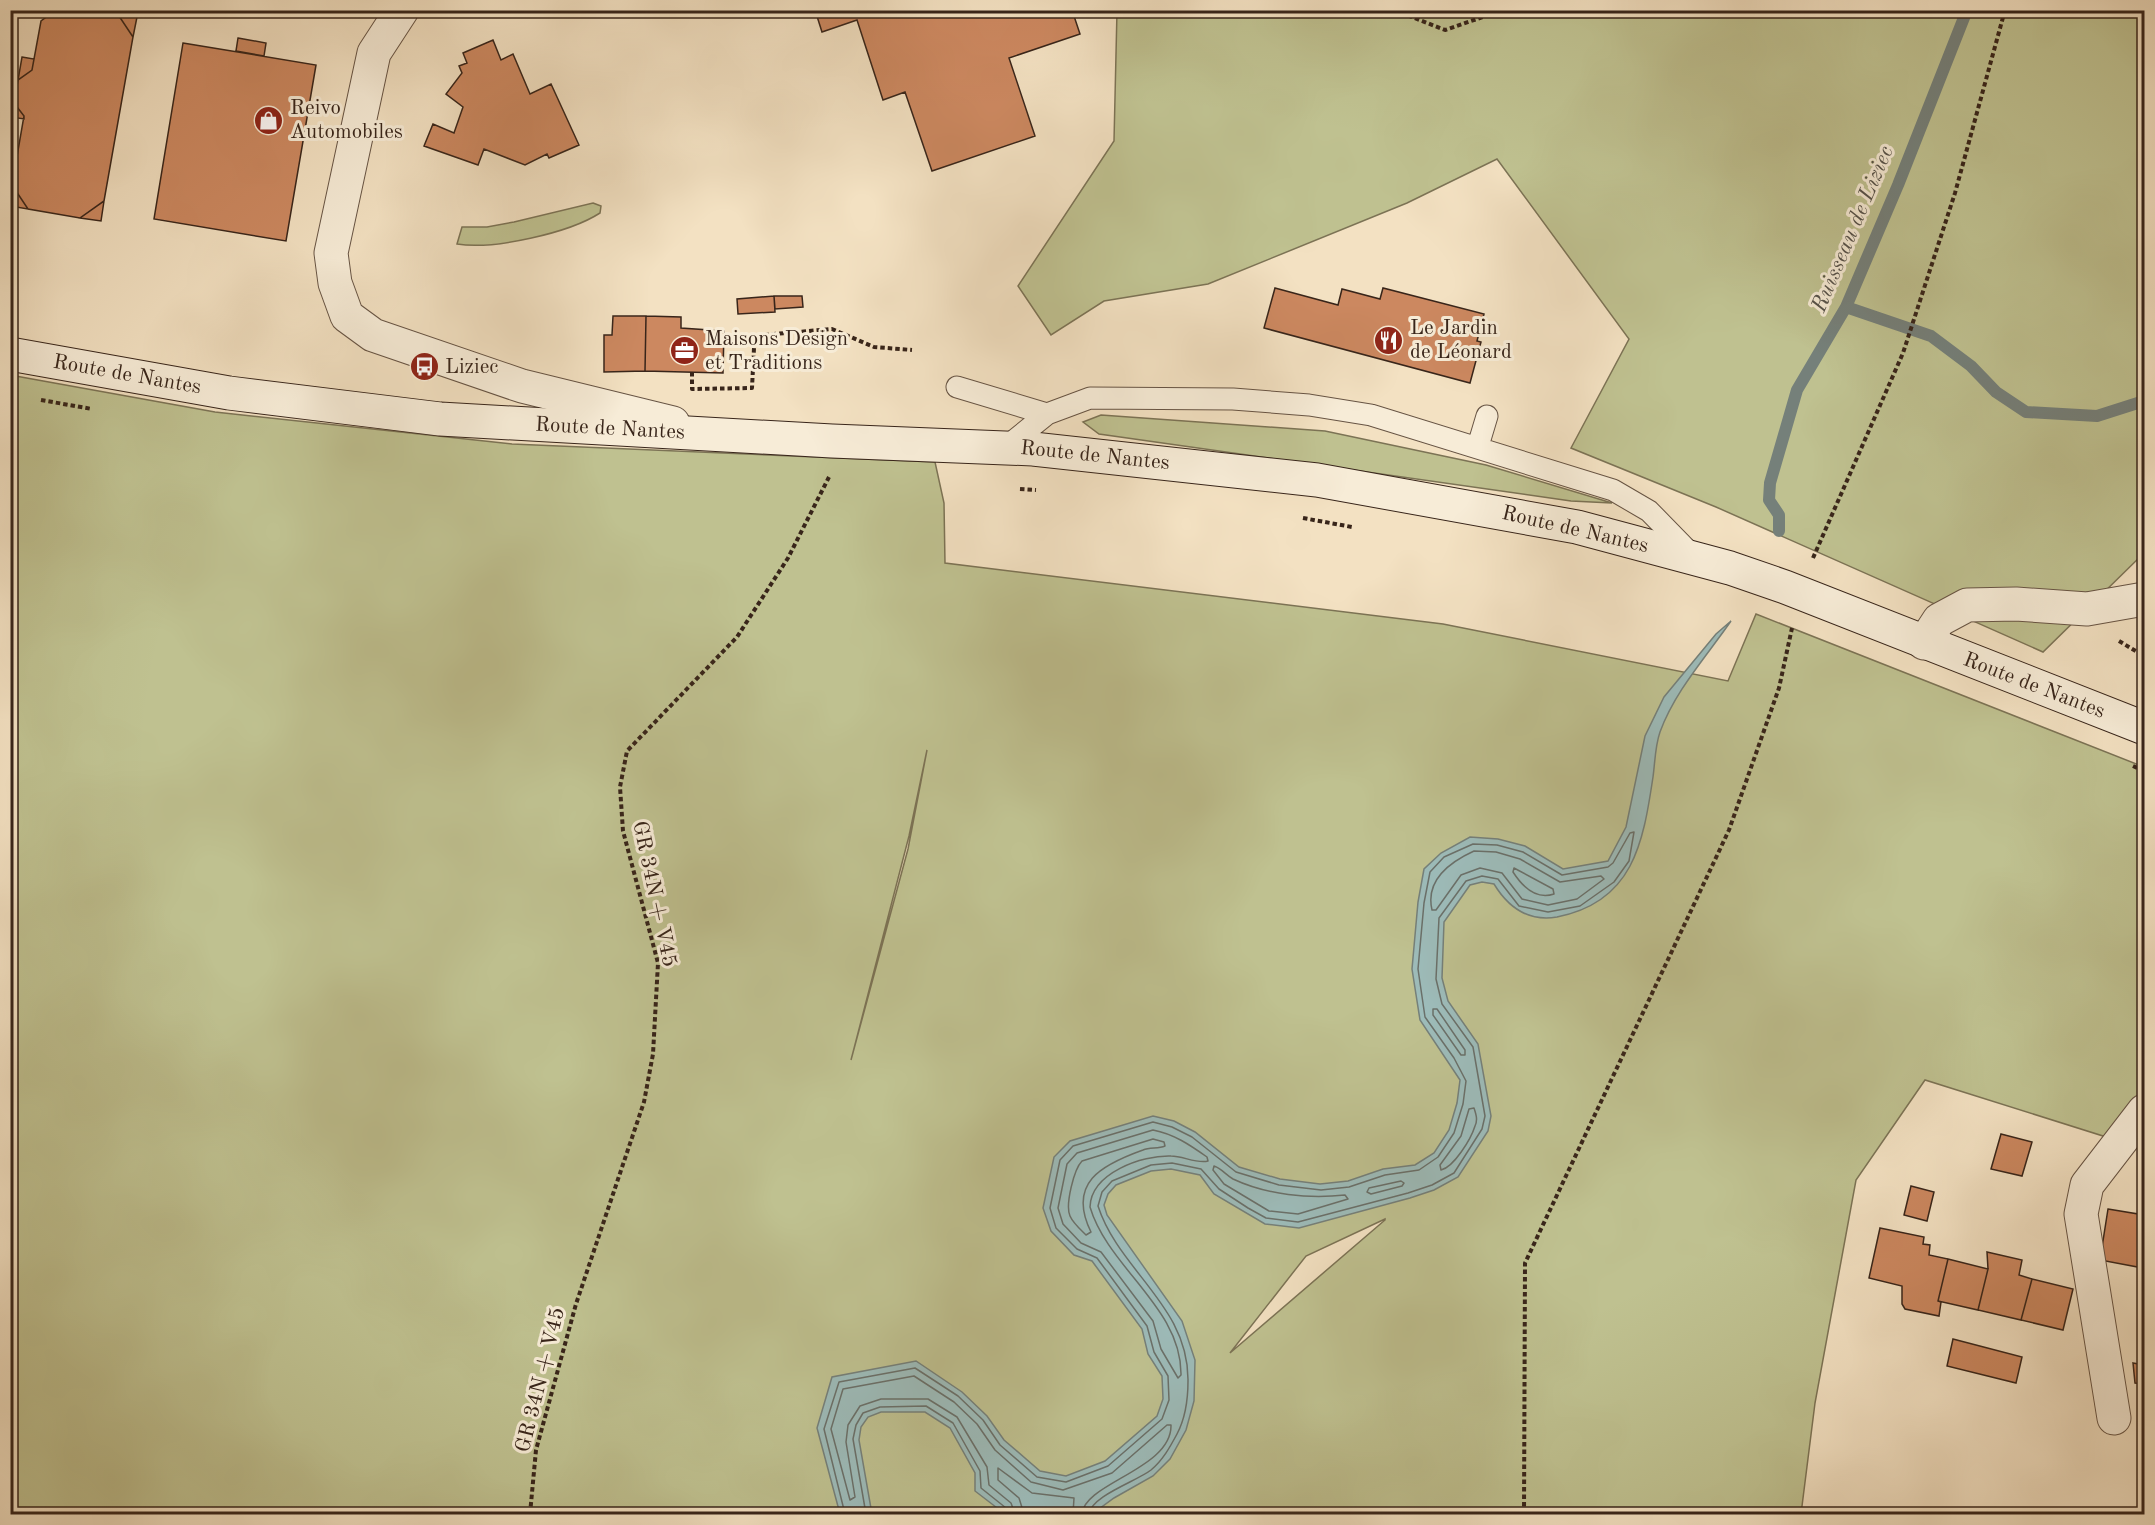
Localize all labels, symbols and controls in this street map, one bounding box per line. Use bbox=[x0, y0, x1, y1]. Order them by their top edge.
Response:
place label: Reivo Automobiles bbox=[290, 98, 403, 143]
shop icon: Reivo Automobiles bbox=[253, 104, 285, 136]
water label: Ruisseau de Liziec bbox=[1808, 143, 1898, 316]
place label: Le Jardin de Léonard bbox=[1410, 318, 1512, 363]
restaurant icon: Le Jardin de Léonard bbox=[1373, 324, 1405, 356]
place label: Maisons Design et Traditions bbox=[705, 329, 848, 374]
office icon: Maisons Design et Traditions bbox=[668, 335, 700, 367]
bus stop icon: Liziec bbox=[408, 351, 440, 383]
street label: Route de Nantes bbox=[51, 352, 203, 398]
place label: Liziec bbox=[445, 357, 498, 378]
street label: Route de Nantes bbox=[535, 415, 685, 443]
street label: Route de Nantes bbox=[1019, 438, 1171, 474]
street label: Route de Nantes bbox=[1500, 503, 1650, 557]
street label: Route de Nantes bbox=[1960, 649, 2108, 723]
street label: GR 34N + V45 bbox=[628, 819, 680, 969]
street label: GR 34N + V45 bbox=[513, 1305, 569, 1455]

